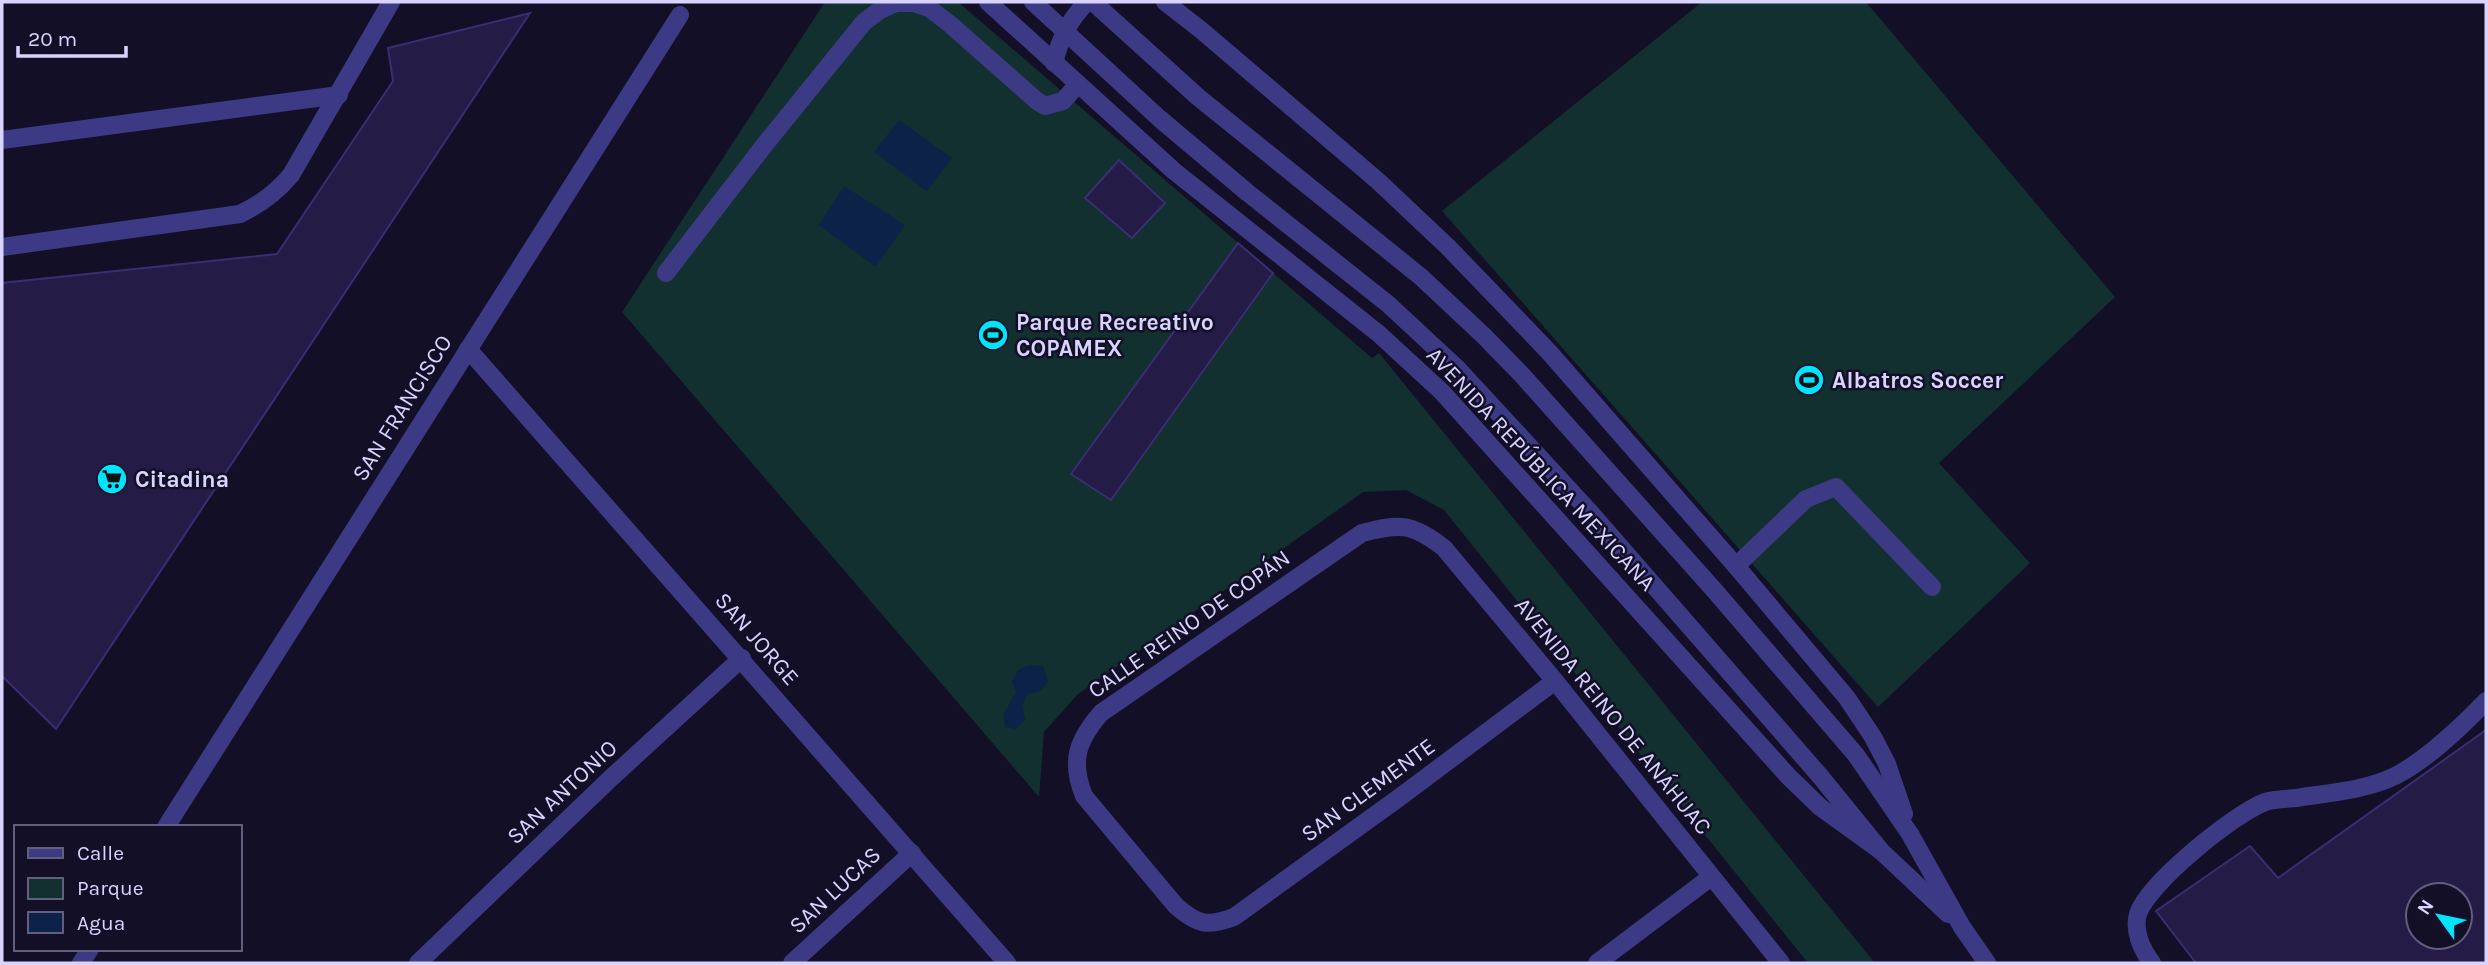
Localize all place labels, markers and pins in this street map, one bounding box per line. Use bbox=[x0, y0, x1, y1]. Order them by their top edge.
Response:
place label: Parque Recreativo COPAMEX bbox=[1016, 309, 1214, 362]
sports icon: Parque Recreativo COPAMEX bbox=[976, 318, 1010, 352]
sports icon: Albatros Soccer bbox=[1792, 363, 1826, 397]
place label: Albatros Soccer bbox=[1832, 367, 2003, 394]
supermarket icon: Citadina bbox=[95, 462, 129, 496]
place label: Citadina bbox=[135, 466, 229, 493]

